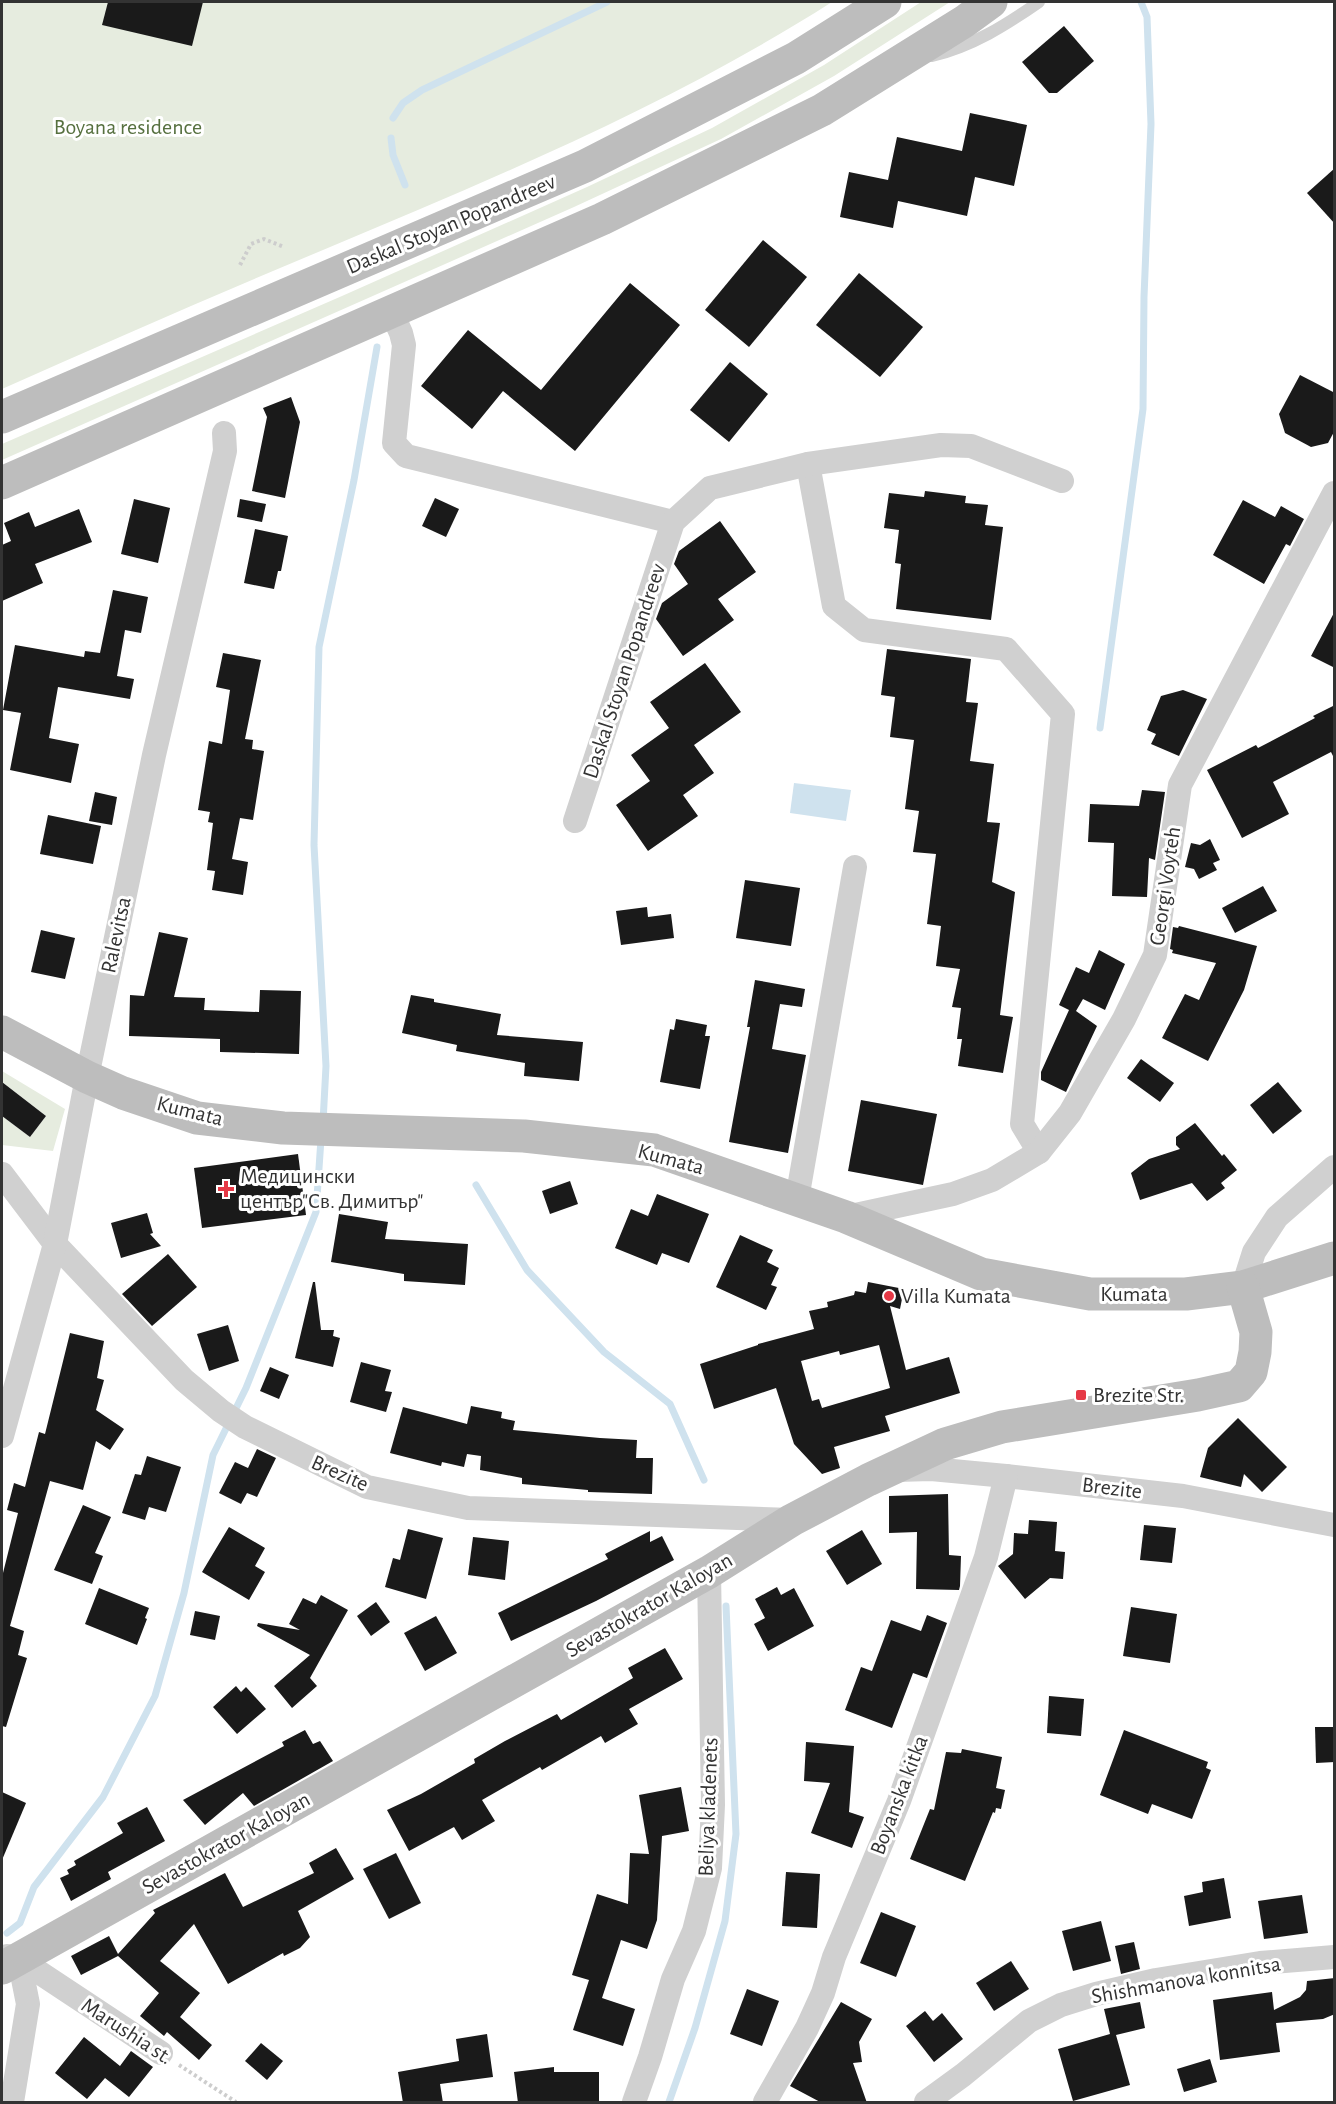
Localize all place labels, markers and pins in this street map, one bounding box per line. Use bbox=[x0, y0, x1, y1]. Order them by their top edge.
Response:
place label: Медицински център"Св. Димитър" bbox=[240, 1165, 423, 1212]
marker: Медицински център"Св. Димитър" bbox=[217, 1180, 235, 1198]
place label: Villa Kumata bbox=[901, 1285, 1011, 1307]
marker: Villa Kumata bbox=[882, 1289, 896, 1303]
place label: Brezite Str. bbox=[1093, 1384, 1184, 1406]
marker: Brezite Str. bbox=[1074, 1388, 1088, 1402]

